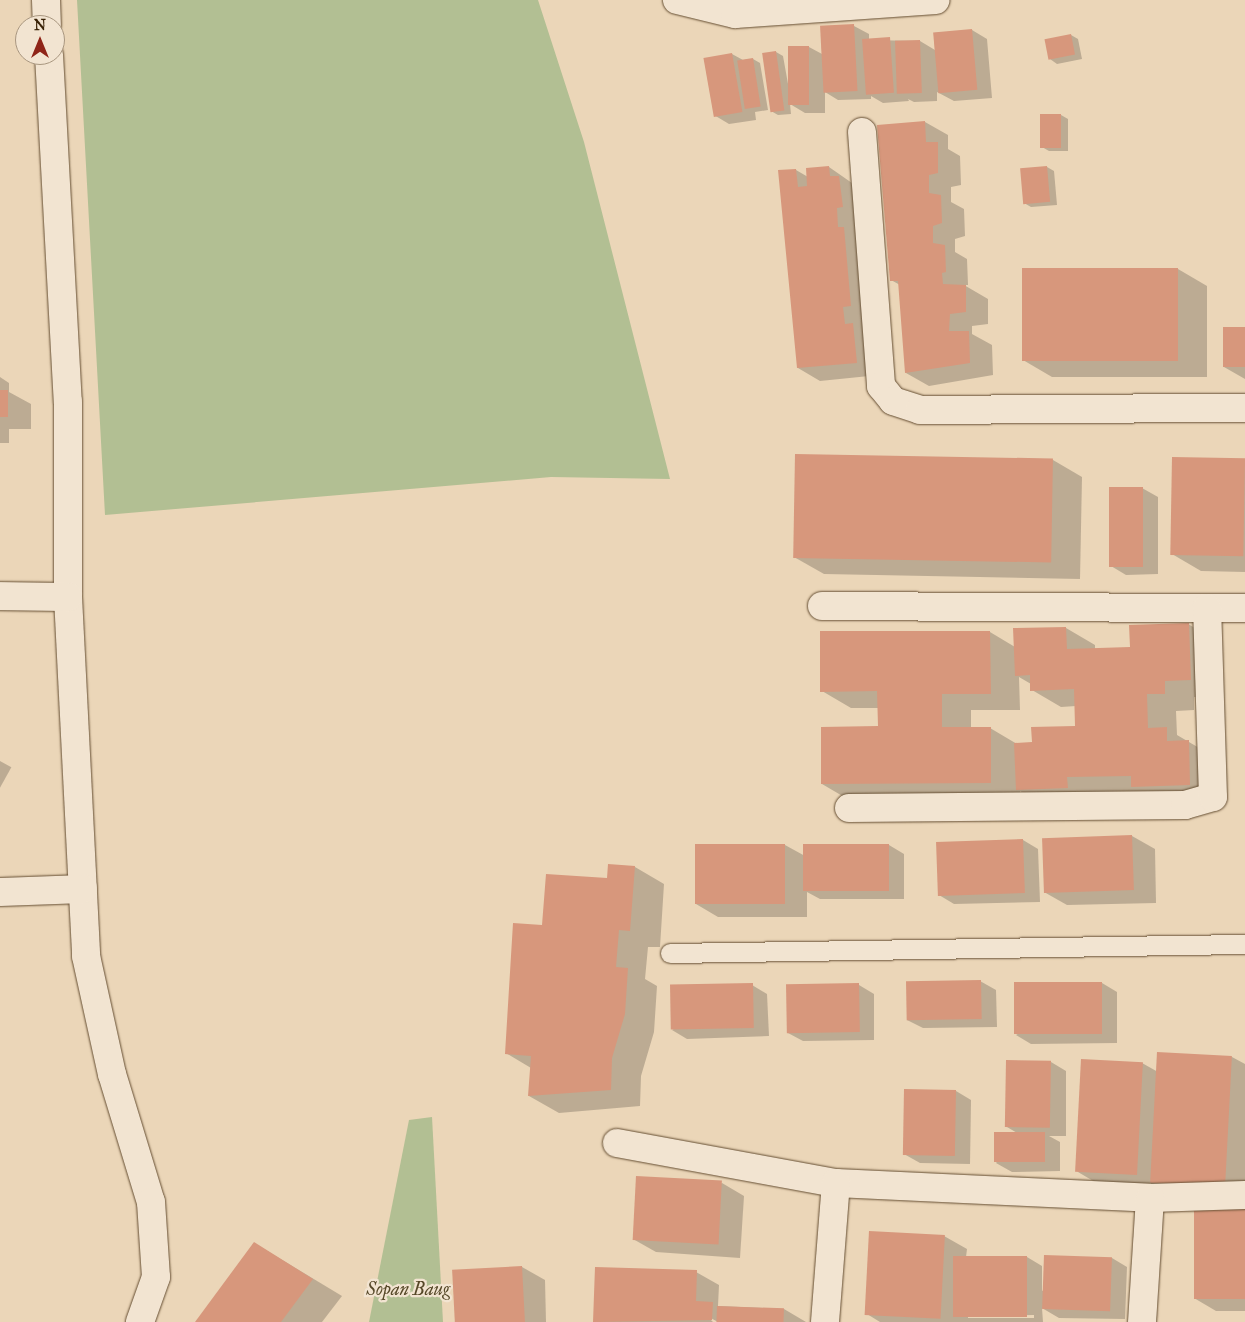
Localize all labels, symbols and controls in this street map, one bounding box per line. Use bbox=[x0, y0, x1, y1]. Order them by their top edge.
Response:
north arrow bbox=[15, 15, 65, 65]
text: N bbox=[34, 17, 46, 34]
park label: Sopan Baug bbox=[366, 1278, 450, 1300]

